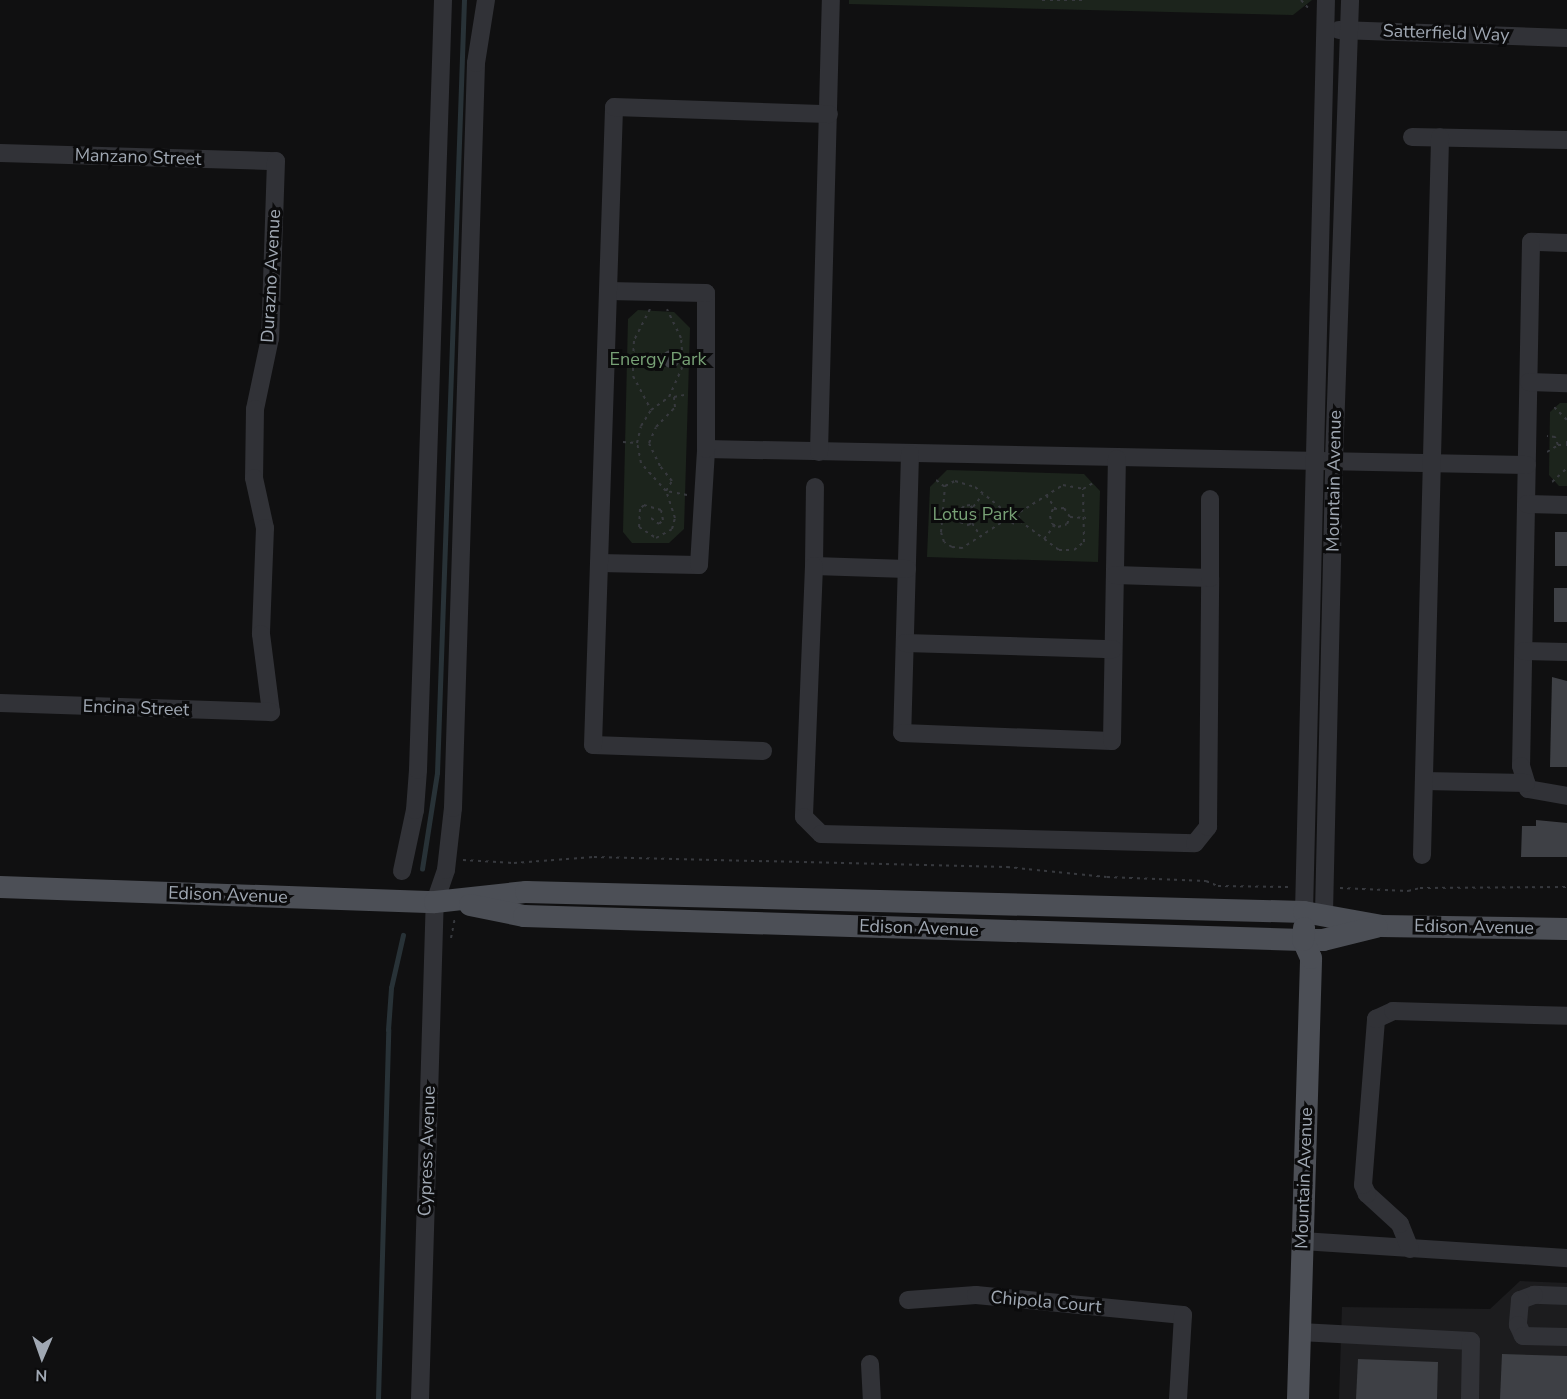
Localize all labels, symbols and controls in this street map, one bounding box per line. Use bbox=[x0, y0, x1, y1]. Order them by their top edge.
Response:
street label: Satterfield Way bbox=[1382, 20, 1510, 46]
street label: Manzano Street bbox=[74, 144, 202, 170]
street label: Durazno Avenue bbox=[257, 209, 285, 343]
park label: Energy Park bbox=[610, 348, 706, 370]
street label: Mountain Avenue bbox=[1322, 410, 1346, 552]
park label: Lotus Park bbox=[932, 503, 1018, 525]
street label: Encina Street bbox=[82, 695, 190, 721]
street label: Edison Avenue bbox=[168, 882, 288, 908]
street label: Edison Avenue bbox=[859, 915, 979, 941]
street label: Edison Avenue bbox=[1414, 915, 1534, 939]
street label: Cypress Avenue bbox=[414, 1085, 440, 1217]
street label: Mountain Avenue bbox=[1291, 1107, 1317, 1249]
street label: Chipola Court bbox=[990, 1286, 1102, 1318]
north arrow bbox=[12, 1327, 72, 1387]
text: N bbox=[35, 1364, 48, 1386]

